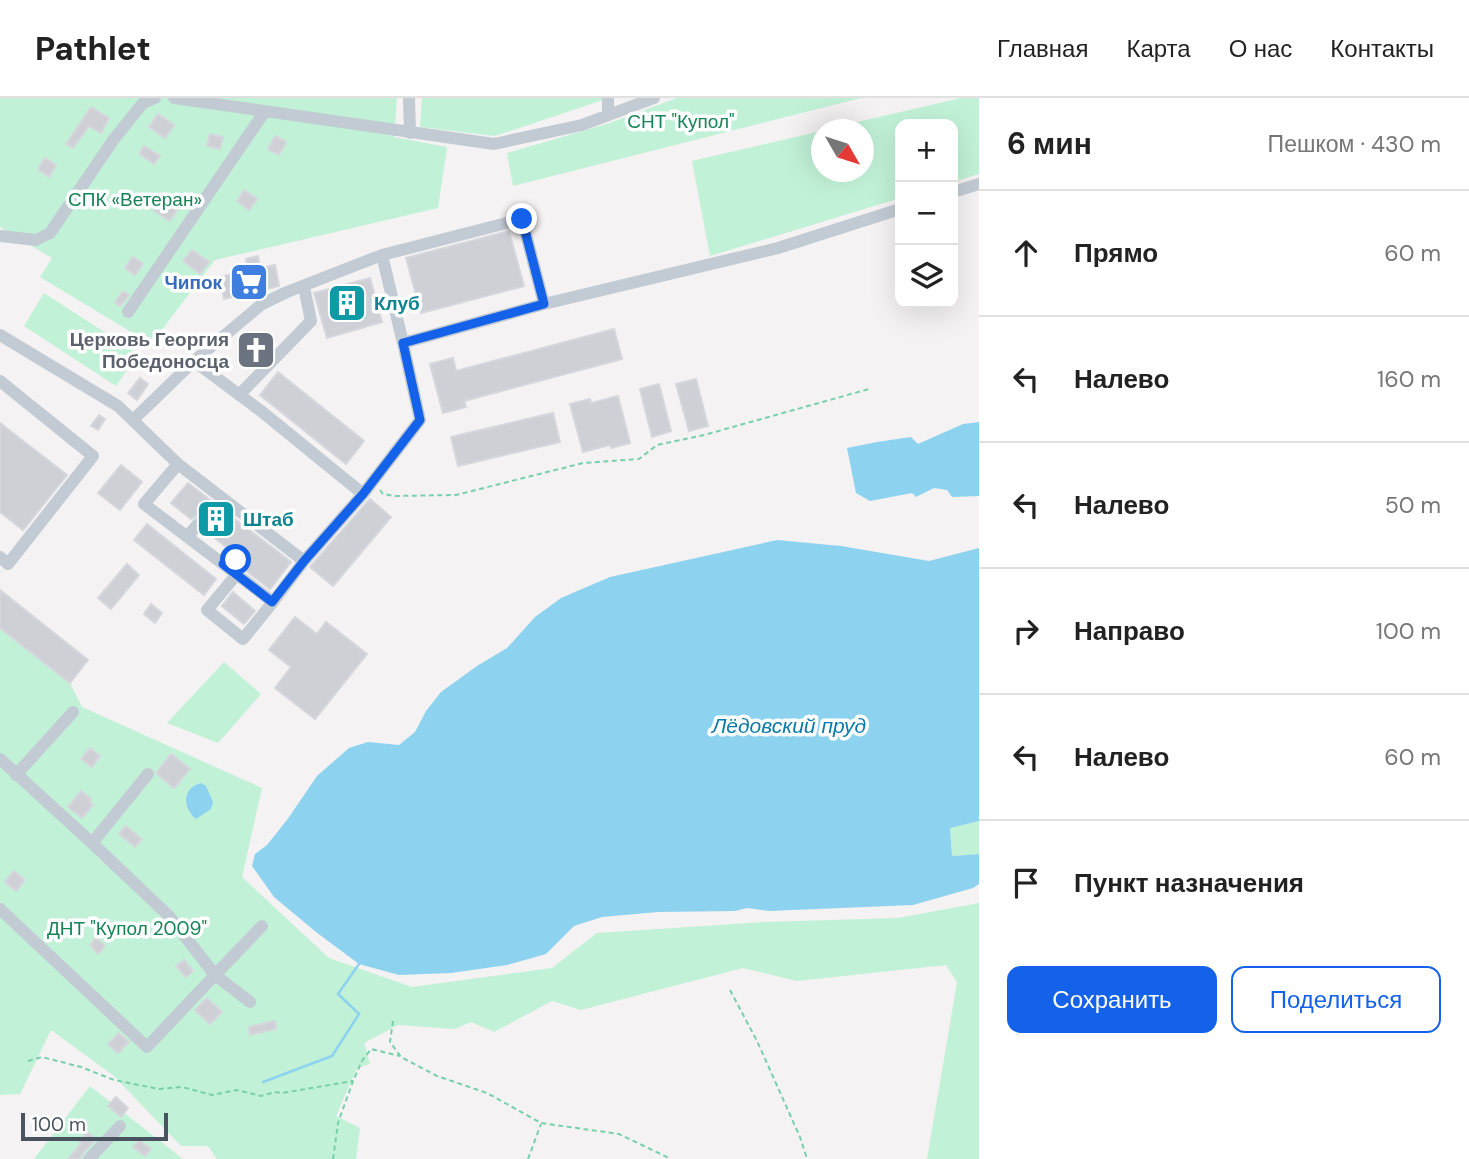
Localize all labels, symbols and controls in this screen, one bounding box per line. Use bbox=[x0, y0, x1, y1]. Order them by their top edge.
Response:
text: Pathlet bbox=[35, 27, 151, 70]
text: Главная bbox=[997, 33, 1088, 64]
text: Карта bbox=[1126, 33, 1191, 64]
text: О нас bbox=[1229, 33, 1292, 64]
text: Контакты bbox=[1330, 33, 1434, 64]
park label: СНТ "Купол" bbox=[627, 109, 735, 134]
north arrow bbox=[811, 119, 874, 182]
map controls bbox=[895, 119, 958, 308]
button: + bbox=[895, 119, 958, 182]
text: 6 мин bbox=[1007, 124, 1092, 163]
text: Пешком · 430 m bbox=[1268, 129, 1441, 159]
button: − bbox=[895, 182, 958, 245]
park label: СПК «Ветеран» bbox=[68, 187, 202, 212]
route end bbox=[506, 203, 537, 234]
icon: ahead bbox=[1007, 234, 1045, 272]
text: Прямо bbox=[1074, 236, 1158, 270]
text: 60 m bbox=[1384, 238, 1441, 268]
button: layers bbox=[895, 245, 958, 308]
supermarket icon: Чипок bbox=[228, 261, 270, 303]
place label: Чипок bbox=[164, 270, 222, 295]
building icon: Клуб bbox=[326, 282, 368, 324]
place label: Клуб bbox=[374, 291, 420, 316]
place label: Церковь Георгия Победоносца bbox=[70, 327, 229, 374]
church icon: Церковь Георгия Победоносца bbox=[235, 329, 277, 371]
icon: left bbox=[1007, 360, 1045, 398]
text: Налево bbox=[1074, 362, 1169, 396]
text: 160 m bbox=[1377, 364, 1441, 394]
icon: left bbox=[1007, 486, 1045, 524]
text: Налево bbox=[1074, 488, 1169, 522]
text: 50 m bbox=[1385, 490, 1441, 520]
building icon: Штаб bbox=[195, 498, 237, 540]
place label: Штаб bbox=[243, 507, 294, 532]
route start bbox=[220, 544, 251, 575]
icon: right bbox=[1007, 612, 1045, 650]
text: Направо bbox=[1074, 614, 1185, 648]
text: 100 m bbox=[1376, 616, 1441, 646]
water label: Лёдовский пруд bbox=[710, 712, 866, 740]
icon: left bbox=[1007, 738, 1045, 776]
text: Налево bbox=[1074, 740, 1169, 774]
text: 60 m bbox=[1384, 742, 1441, 772]
icon: arrive bbox=[1007, 864, 1045, 902]
text: Пункт назначения bbox=[1074, 866, 1304, 900]
park label: ДНТ "Купол 2009" bbox=[47, 916, 207, 941]
button: Сохранить bbox=[1007, 966, 1217, 1033]
button: Поделиться bbox=[1231, 966, 1441, 1033]
scale bar bbox=[21, 1110, 168, 1142]
text: 100 m bbox=[32, 1112, 86, 1137]

